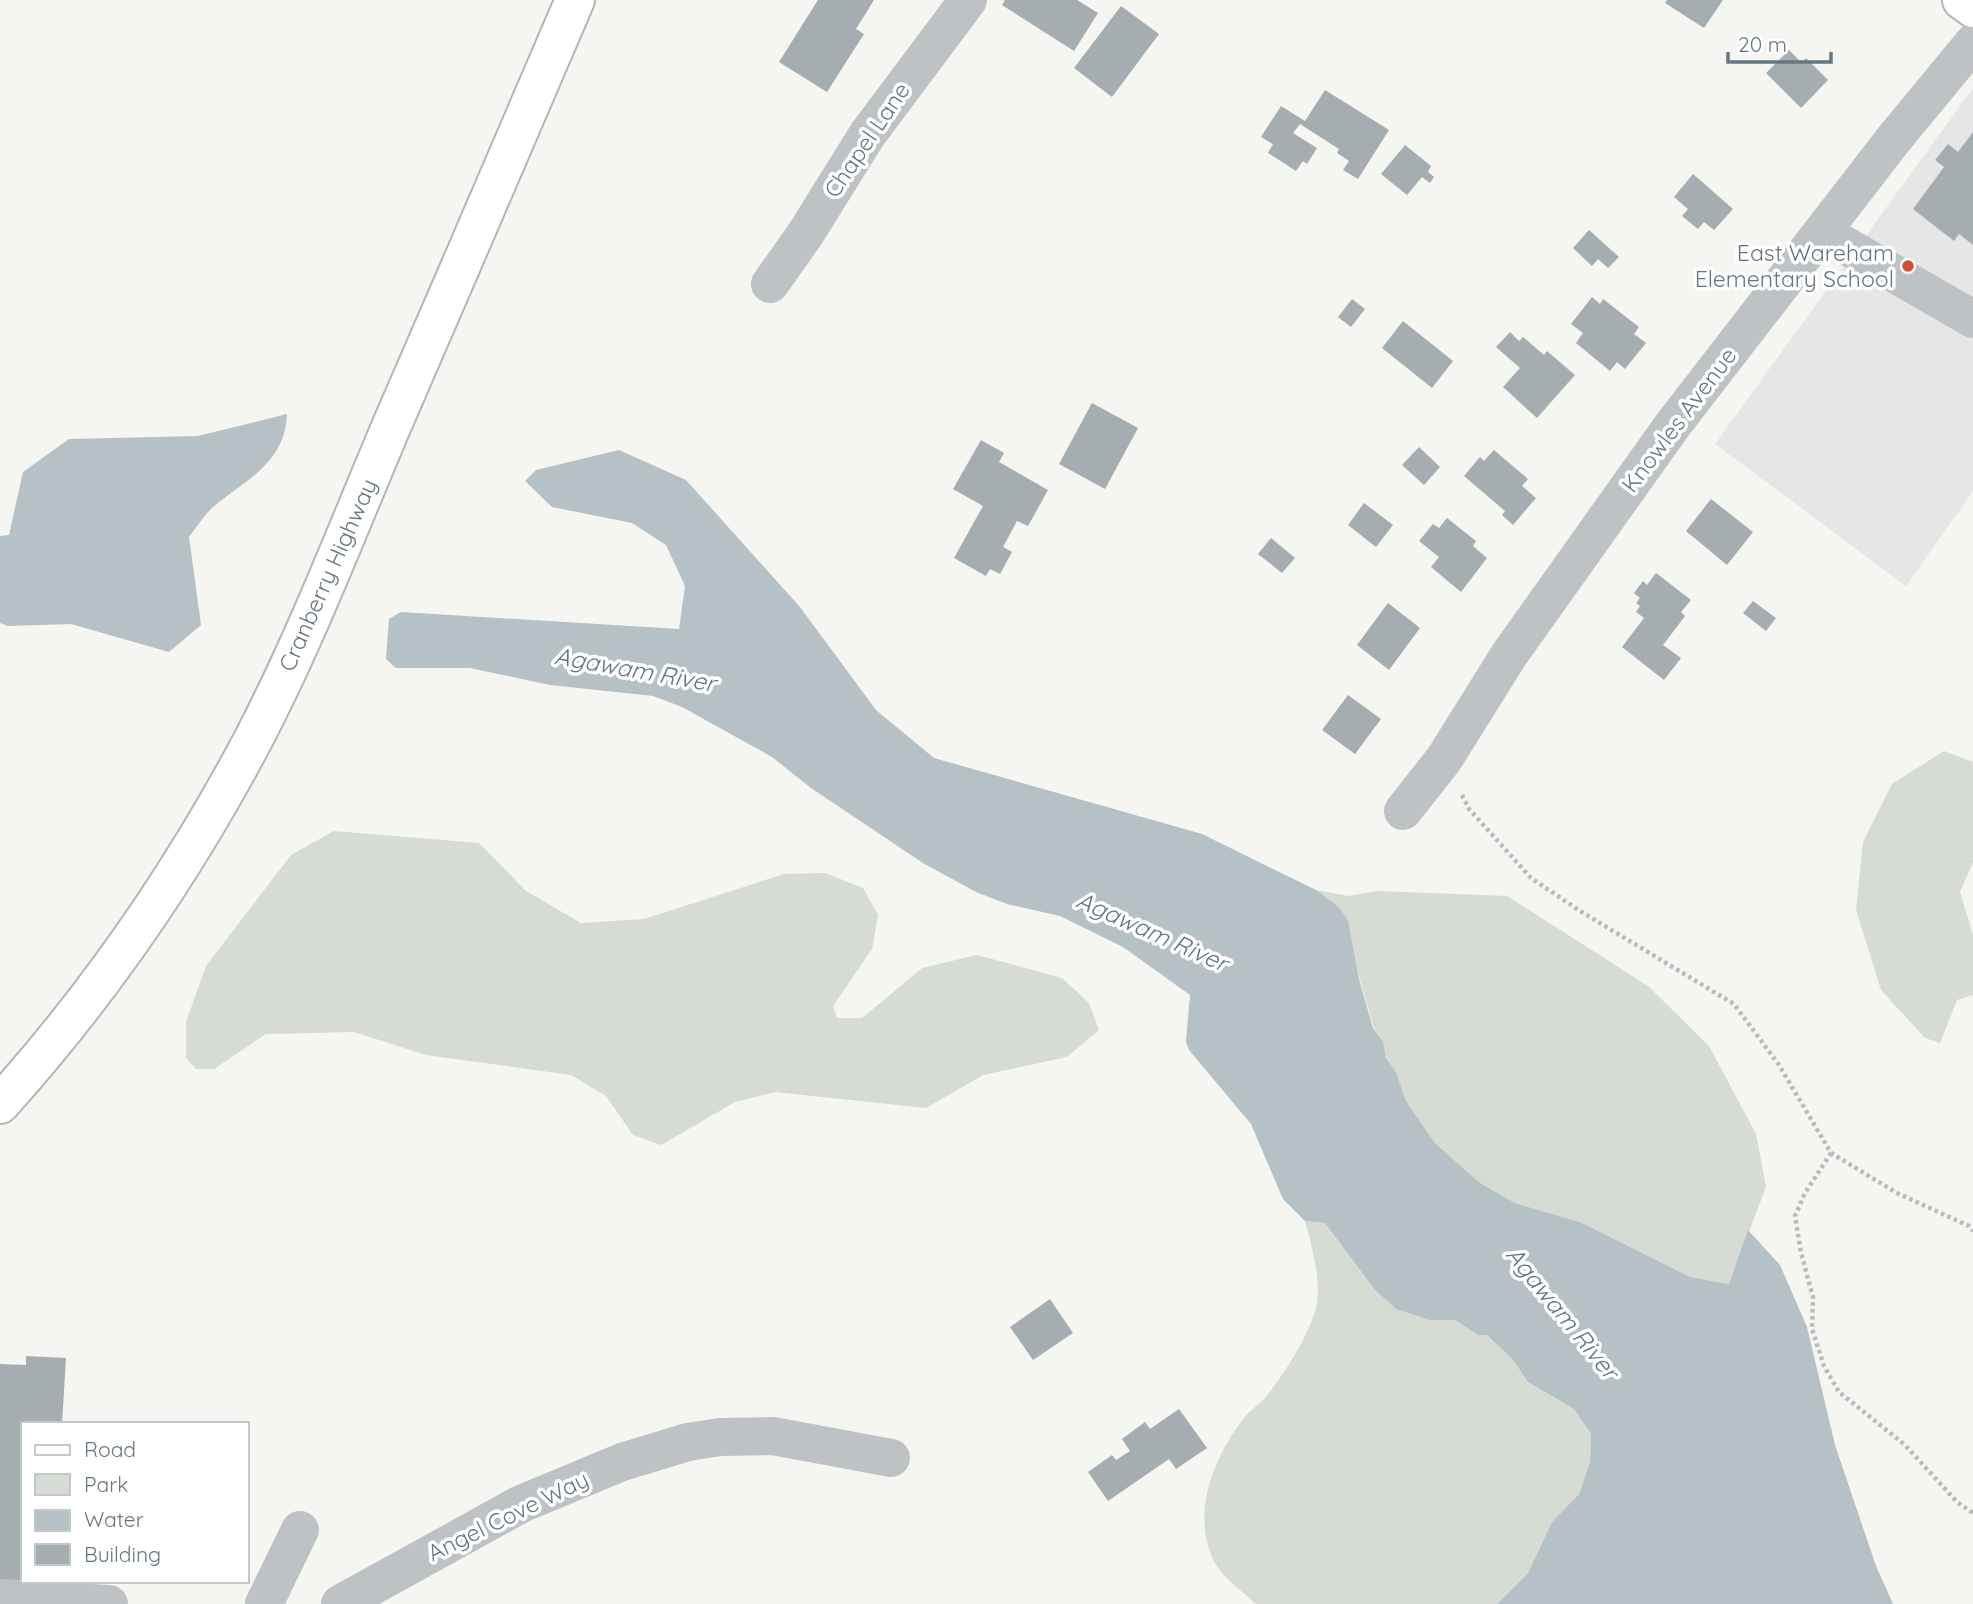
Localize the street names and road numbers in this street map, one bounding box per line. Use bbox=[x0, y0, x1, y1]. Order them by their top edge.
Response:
street label: Chapel Lane bbox=[817, 76, 916, 203]
street label: Knowles Avenue bbox=[1615, 342, 1742, 498]
street label: Cranberry Highway bbox=[272, 474, 383, 676]
street label: Angel Cove Way bbox=[422, 1464, 593, 1567]

